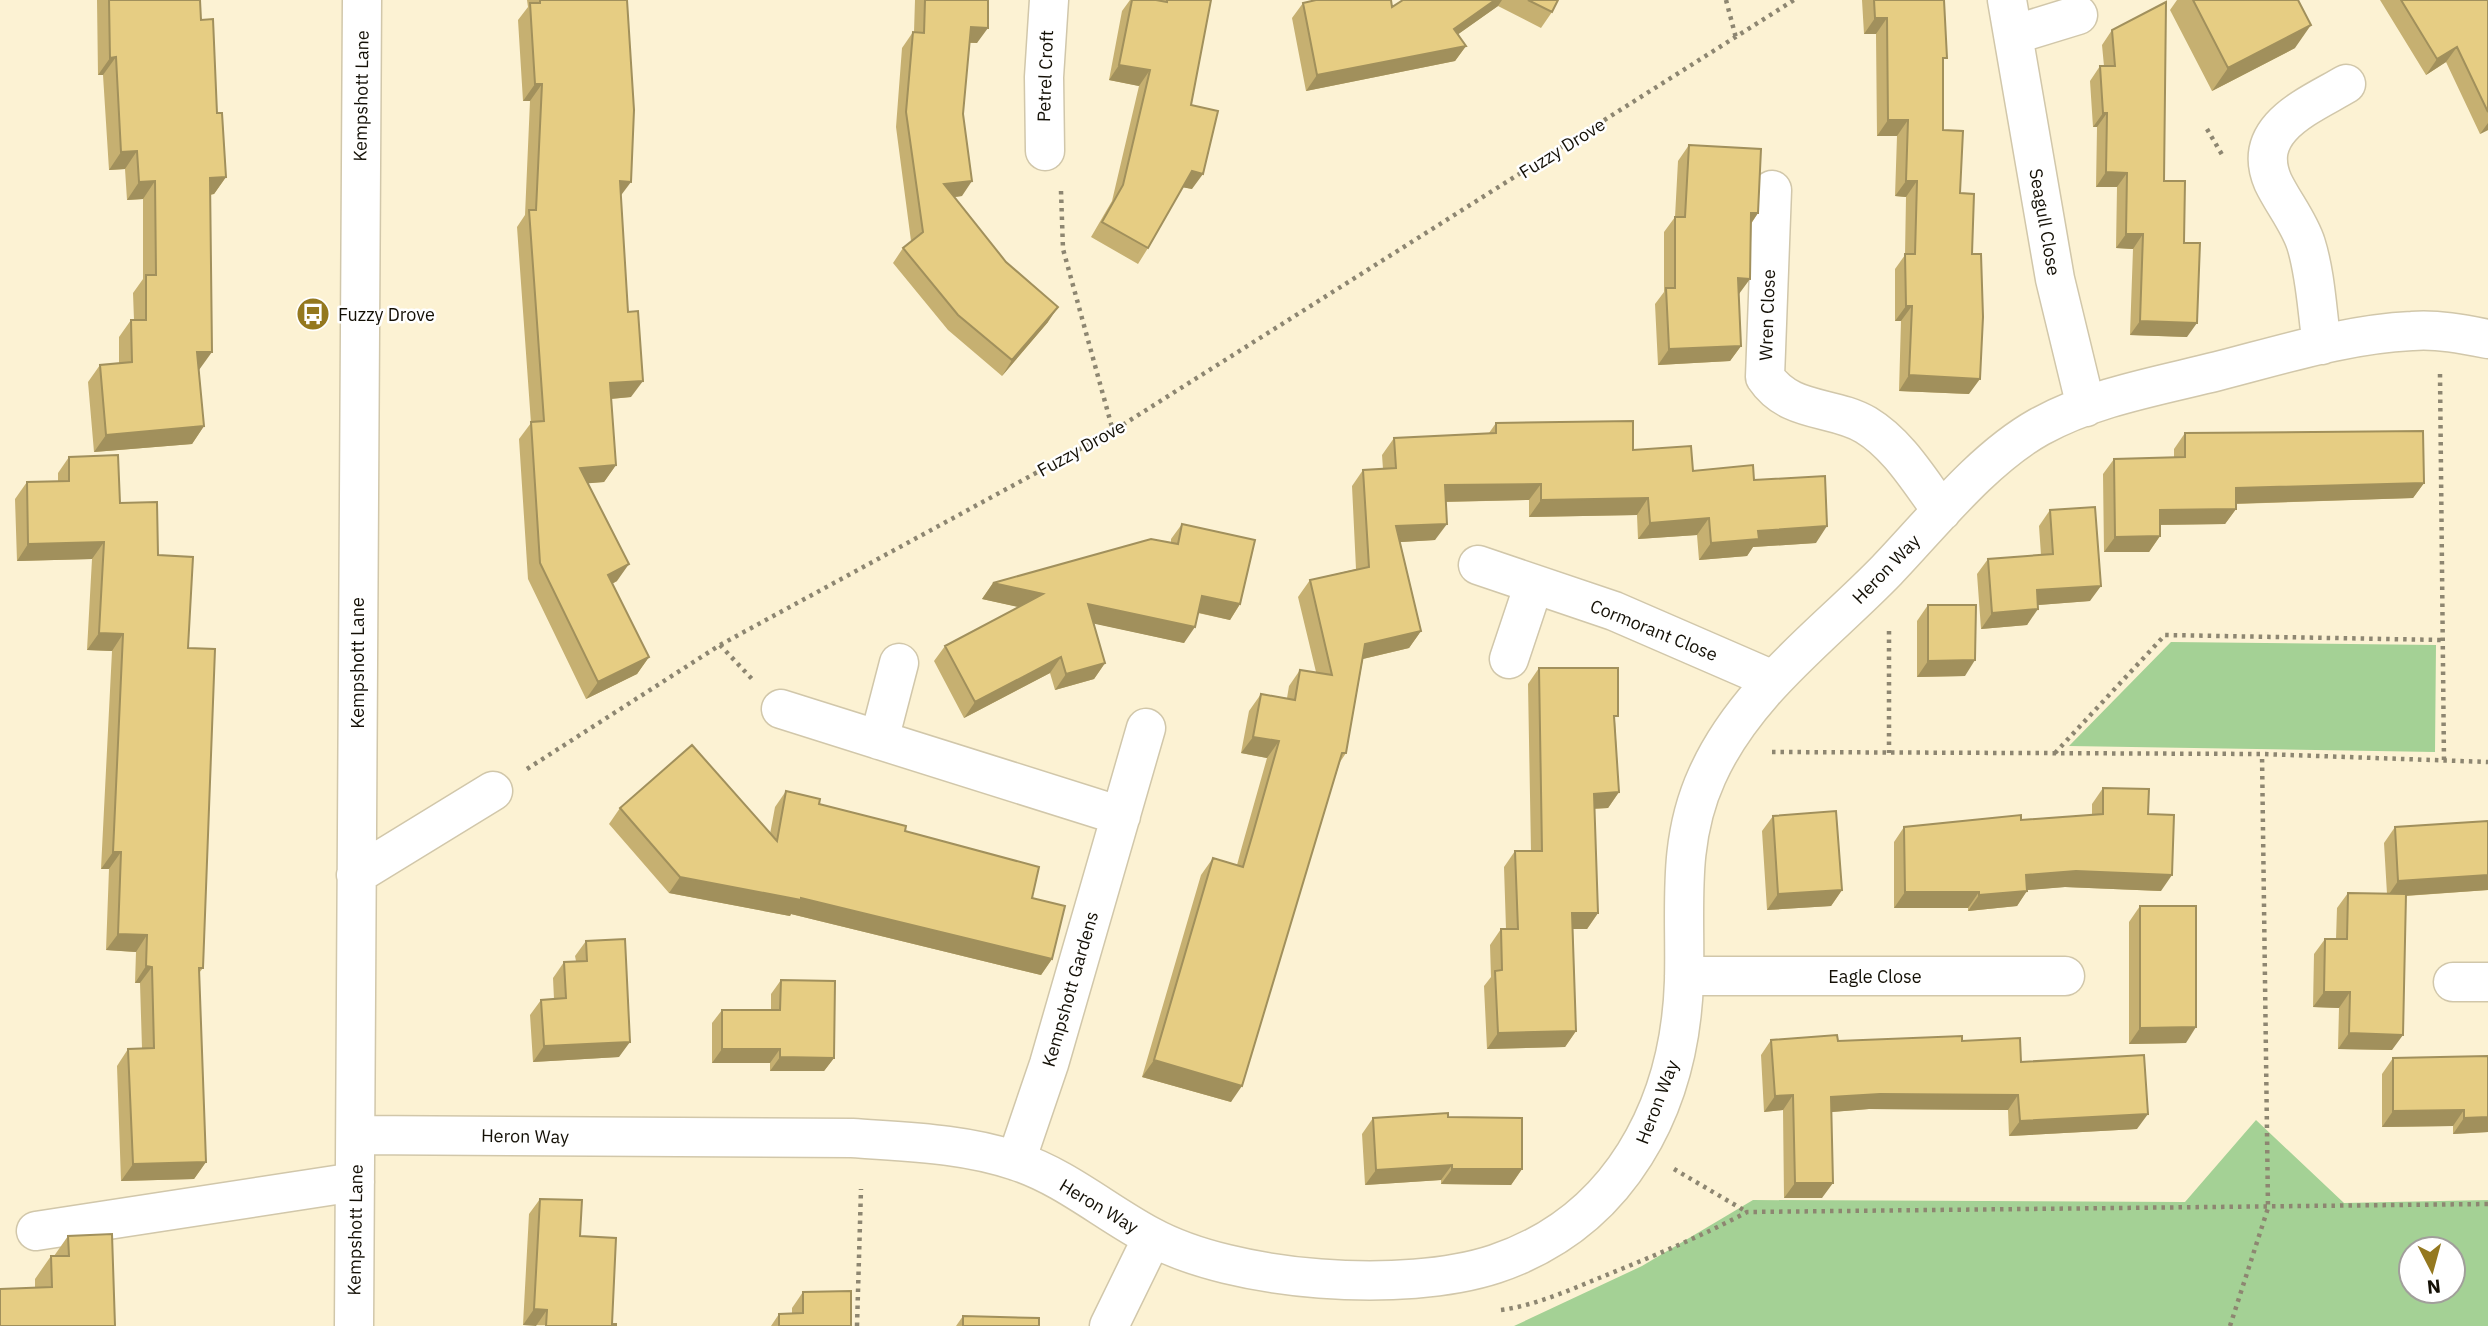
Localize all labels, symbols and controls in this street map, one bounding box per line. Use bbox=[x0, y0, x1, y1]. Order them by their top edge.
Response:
street label: Kempshott Lane bbox=[348, 30, 374, 162]
street label: Petrel Croft bbox=[1032, 30, 1058, 122]
street label: Fuzzy Drove bbox=[1515, 113, 1609, 183]
street label: Seagull Close bbox=[2024, 167, 2066, 277]
street label: Wren Close bbox=[1754, 269, 1780, 361]
bus stop icon: Fuzzy Drove bbox=[294, 295, 332, 333]
place label: Fuzzy Drove bbox=[338, 303, 435, 326]
street label: Fuzzy Drove bbox=[1033, 414, 1129, 482]
street label: Heron Way bbox=[1847, 529, 1925, 609]
street label: Cormorant Close bbox=[1587, 594, 1721, 666]
street label: Kempshott Lane bbox=[346, 597, 369, 729]
street label: Kempshott Gardens bbox=[1037, 909, 1103, 1069]
street label: Eagle Close bbox=[1828, 965, 1922, 988]
street label: Heron Way bbox=[1630, 1057, 1684, 1147]
street label: Heron Way bbox=[481, 1124, 569, 1148]
street label: Kempshott Lane bbox=[342, 1164, 368, 1296]
street label: Heron Way bbox=[1055, 1173, 1143, 1239]
north arrow bbox=[2397, 1235, 2467, 1305]
text: N bbox=[2426, 1274, 2442, 1300]

